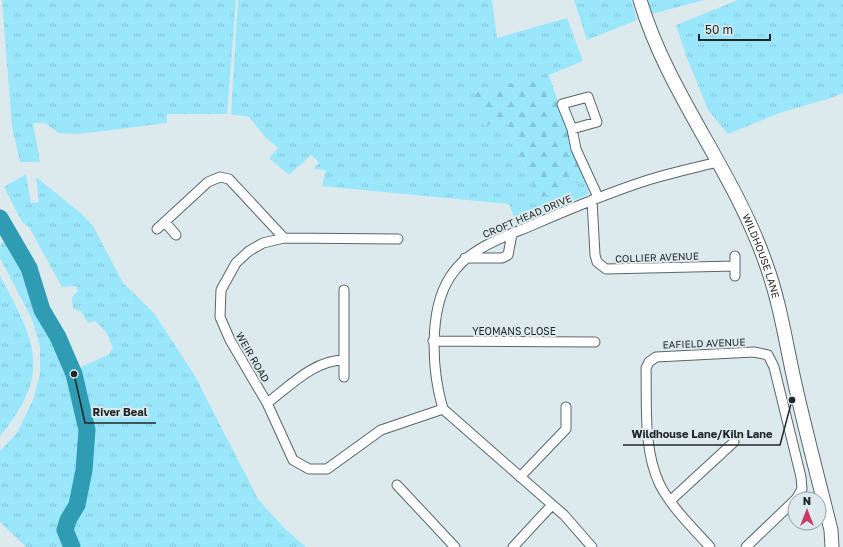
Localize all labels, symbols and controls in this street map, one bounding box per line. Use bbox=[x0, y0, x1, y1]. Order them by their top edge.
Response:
scale bar bbox=[699, 16, 770, 42]
text: 50 m bbox=[705, 22, 733, 37]
street label: CROFT HEAD DRIVE bbox=[481, 192, 573, 240]
street label: WILDHOUSE LANE bbox=[740, 212, 782, 300]
street label: COLLIER AVENUE bbox=[615, 250, 699, 264]
street label: YEOMANS CLOSE bbox=[472, 325, 556, 337]
street label: WEIR ROAD bbox=[234, 330, 272, 384]
street label: EAFIELD AVENUE bbox=[662, 336, 746, 350]
callout: River Beal bbox=[85, 400, 156, 423]
text: River Beal bbox=[93, 405, 148, 418]
callout: Wildhouse Lane/Kiln Lane bbox=[623, 422, 780, 445]
text: Wildhouse Lane/Kiln Lane bbox=[632, 427, 773, 440]
north arrow bbox=[787, 491, 827, 531]
text: N bbox=[803, 494, 811, 507]

